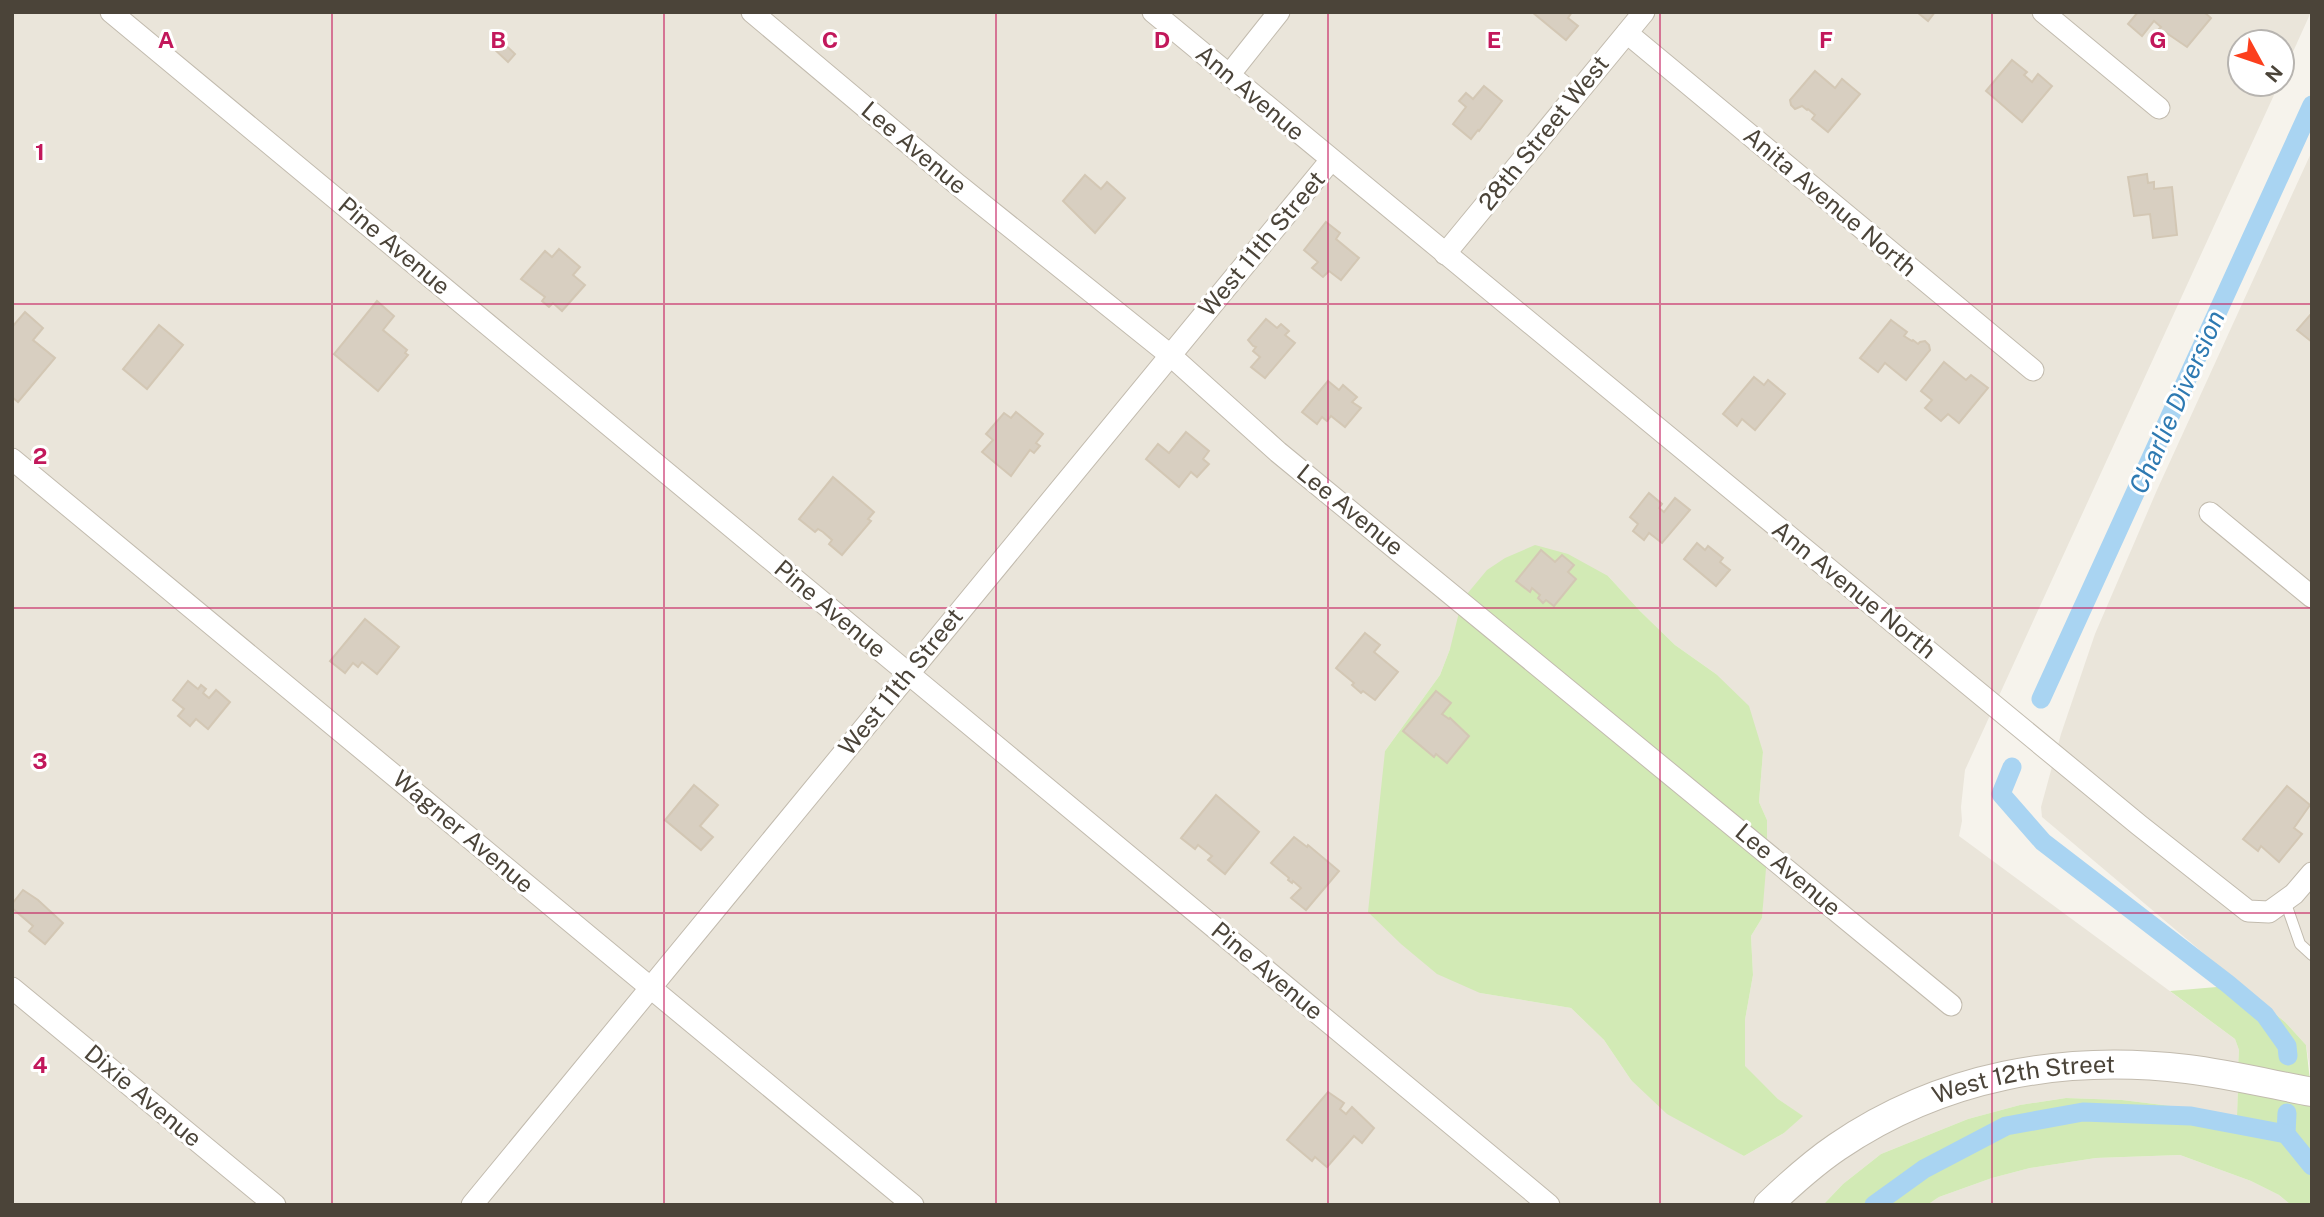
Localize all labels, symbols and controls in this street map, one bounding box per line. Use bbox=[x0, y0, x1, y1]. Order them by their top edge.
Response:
text: A bbox=[158, 26, 175, 53]
text: B bbox=[490, 26, 506, 53]
text: C bbox=[822, 26, 838, 53]
text: D bbox=[1154, 26, 1170, 53]
text: E bbox=[1487, 26, 1501, 53]
text: F bbox=[1819, 26, 1833, 53]
text: G bbox=[2149, 26, 2167, 53]
north arrow bbox=[2226, 28, 2296, 98]
street label: Ann Avenue bbox=[1191, 39, 1311, 146]
street label: 28th Street West bbox=[1472, 49, 1614, 215]
text: N bbox=[2261, 61, 2287, 87]
street label: Lee Avenue bbox=[856, 95, 973, 199]
street label: Anita Avenue North bbox=[1739, 121, 1923, 282]
text: 1 bbox=[35, 138, 45, 165]
street label: West 11th Street bbox=[1192, 165, 1330, 322]
street label: Pine Avenue bbox=[333, 191, 456, 300]
water label: Charlie Diversion bbox=[2122, 305, 2231, 498]
text: 2 bbox=[33, 442, 47, 469]
street label: Lee Avenue bbox=[1292, 458, 1409, 561]
street label: Ann Avenue North bbox=[1767, 515, 1942, 664]
street label: Pine Avenue bbox=[769, 554, 892, 663]
street label: West 11th Street bbox=[832, 602, 968, 761]
text: 3 bbox=[32, 747, 48, 774]
street label: Wagner Avenue bbox=[388, 764, 540, 898]
street label: Lee Avenue bbox=[1730, 817, 1847, 921]
street label: Pine Avenue bbox=[1206, 916, 1329, 1025]
street label: Dixie Avenue bbox=[80, 1038, 208, 1152]
street label: West 12th Street bbox=[1928, 1050, 2115, 1109]
text: 4 bbox=[32, 1051, 48, 1078]

